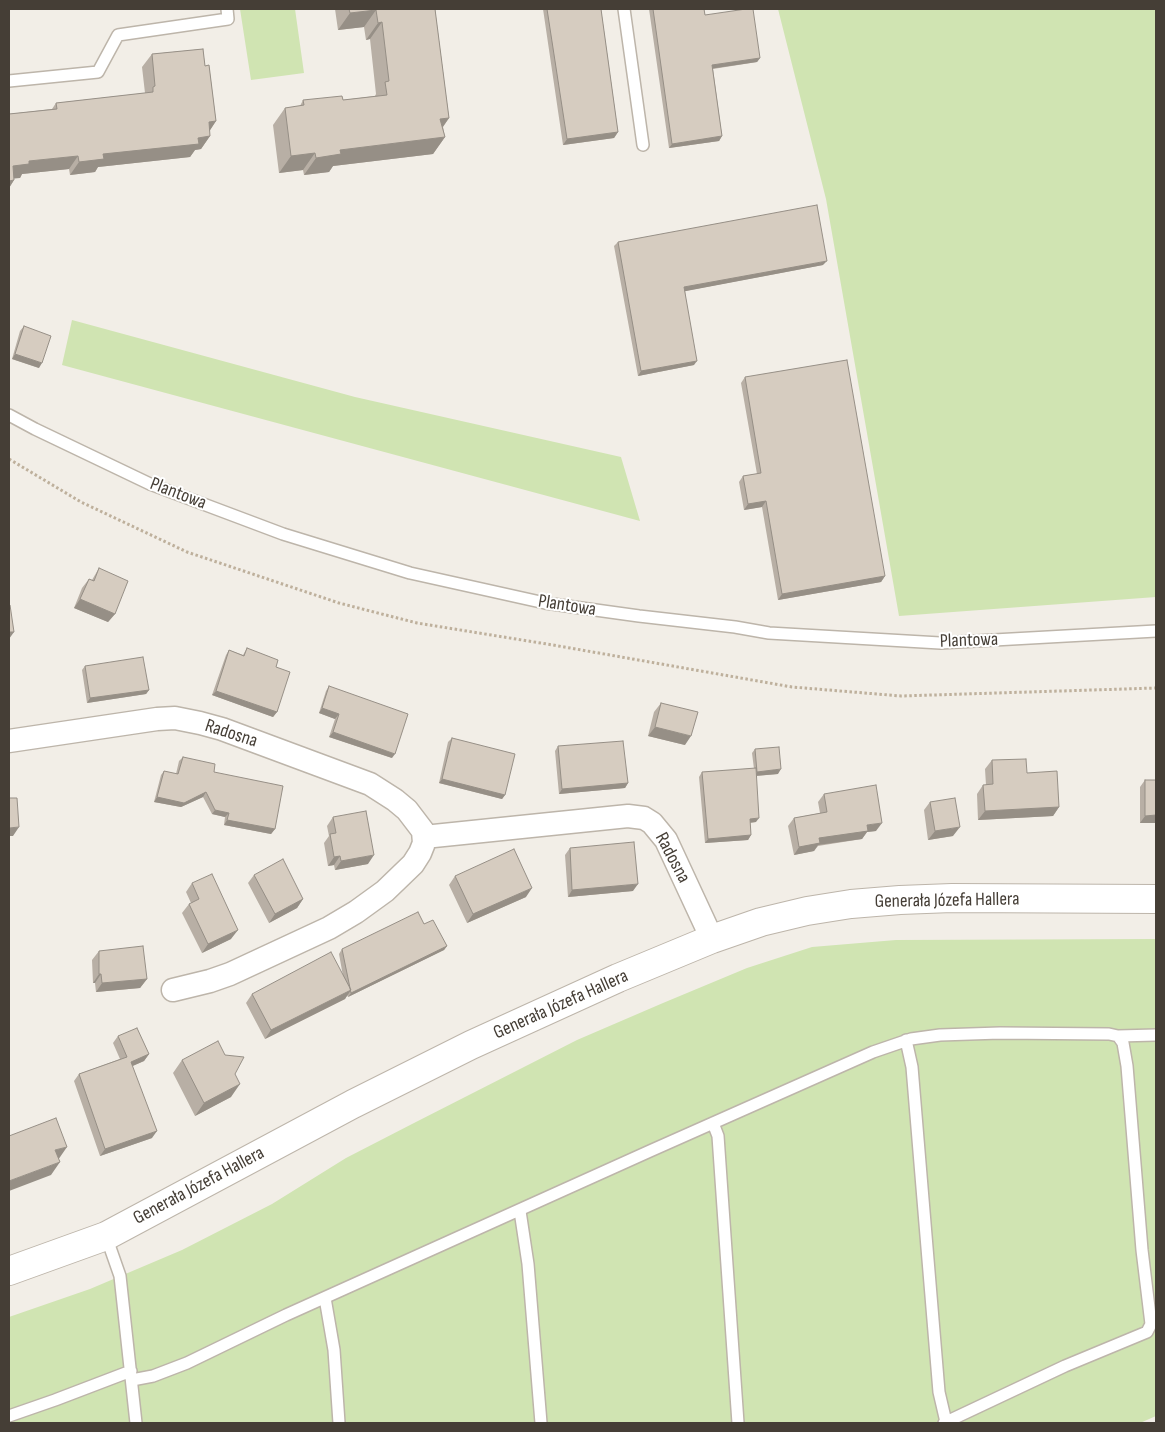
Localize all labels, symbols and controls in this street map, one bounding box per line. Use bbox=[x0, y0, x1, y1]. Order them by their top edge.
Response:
street label: Plantowa bbox=[147, 473, 209, 515]
street label: Plantowa bbox=[536, 590, 598, 622]
street label: Plantowa bbox=[939, 629, 999, 653]
street label: Radosna bbox=[202, 715, 260, 753]
street label: Radosna bbox=[649, 829, 695, 887]
street label: Generała Józefa Hallera bbox=[874, 888, 1020, 914]
street label: Generała Józefa Hallera bbox=[490, 965, 632, 1045]
street label: Generała Józefa Hallera bbox=[130, 1142, 268, 1230]

